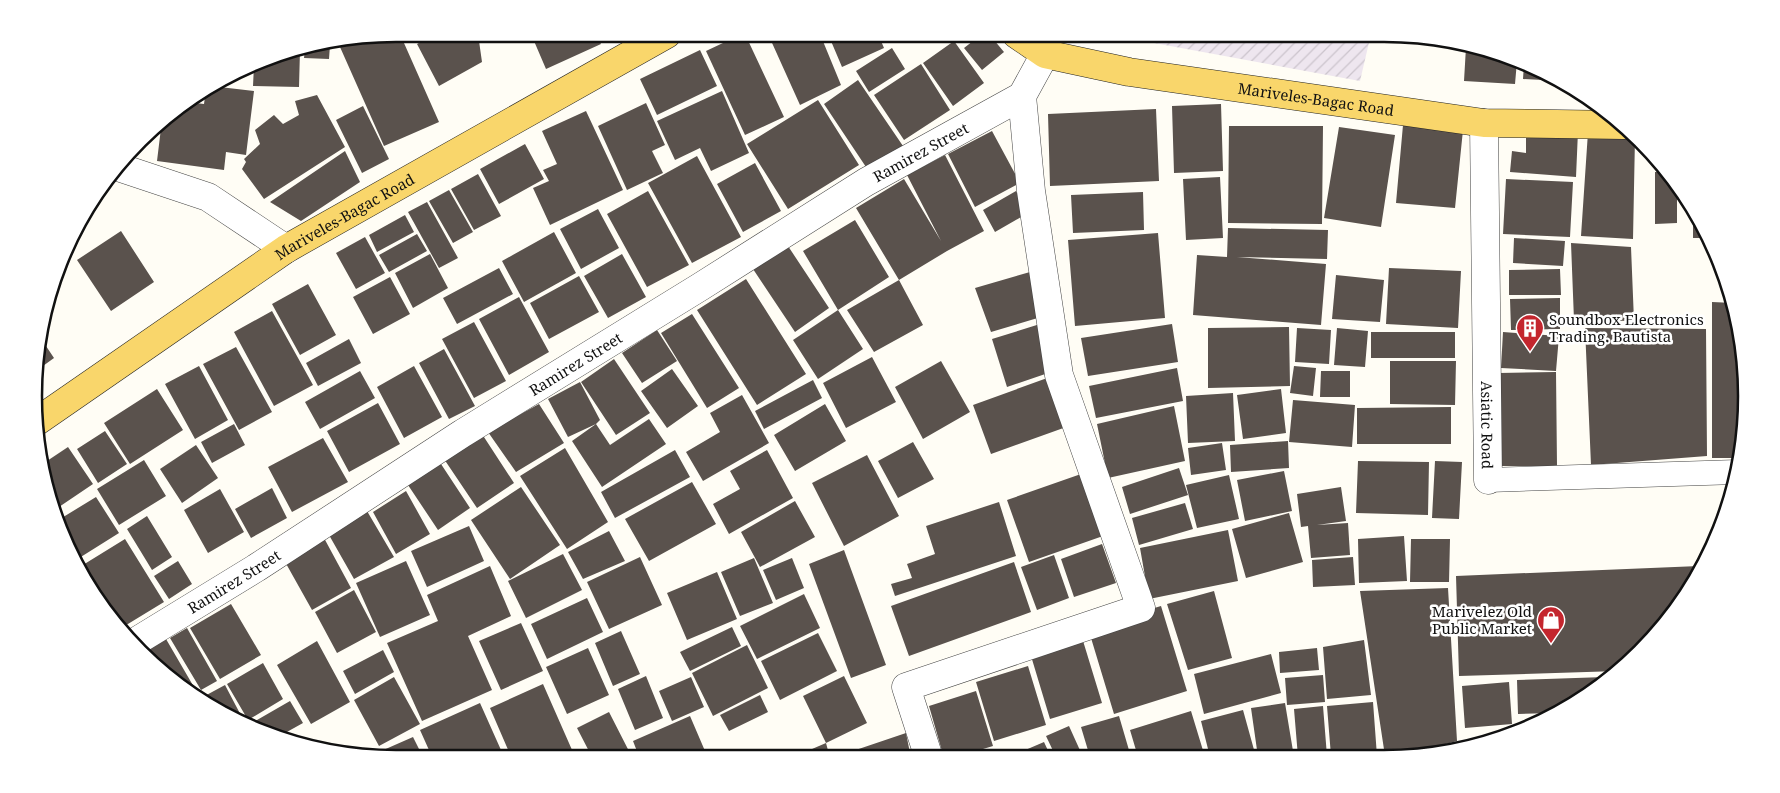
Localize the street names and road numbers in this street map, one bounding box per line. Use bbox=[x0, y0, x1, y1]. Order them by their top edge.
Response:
street label: Mariveles-Bagac Road bbox=[1237, 78, 1395, 120]
street label: Ramirez Street bbox=[869, 118, 972, 186]
street label: Mariveles-Bagac Road bbox=[271, 169, 418, 264]
street label: Ramirez Street bbox=[525, 327, 626, 400]
street label: Asiatic Road bbox=[1477, 381, 1498, 469]
street label: Ramirez Street bbox=[184, 545, 284, 618]

